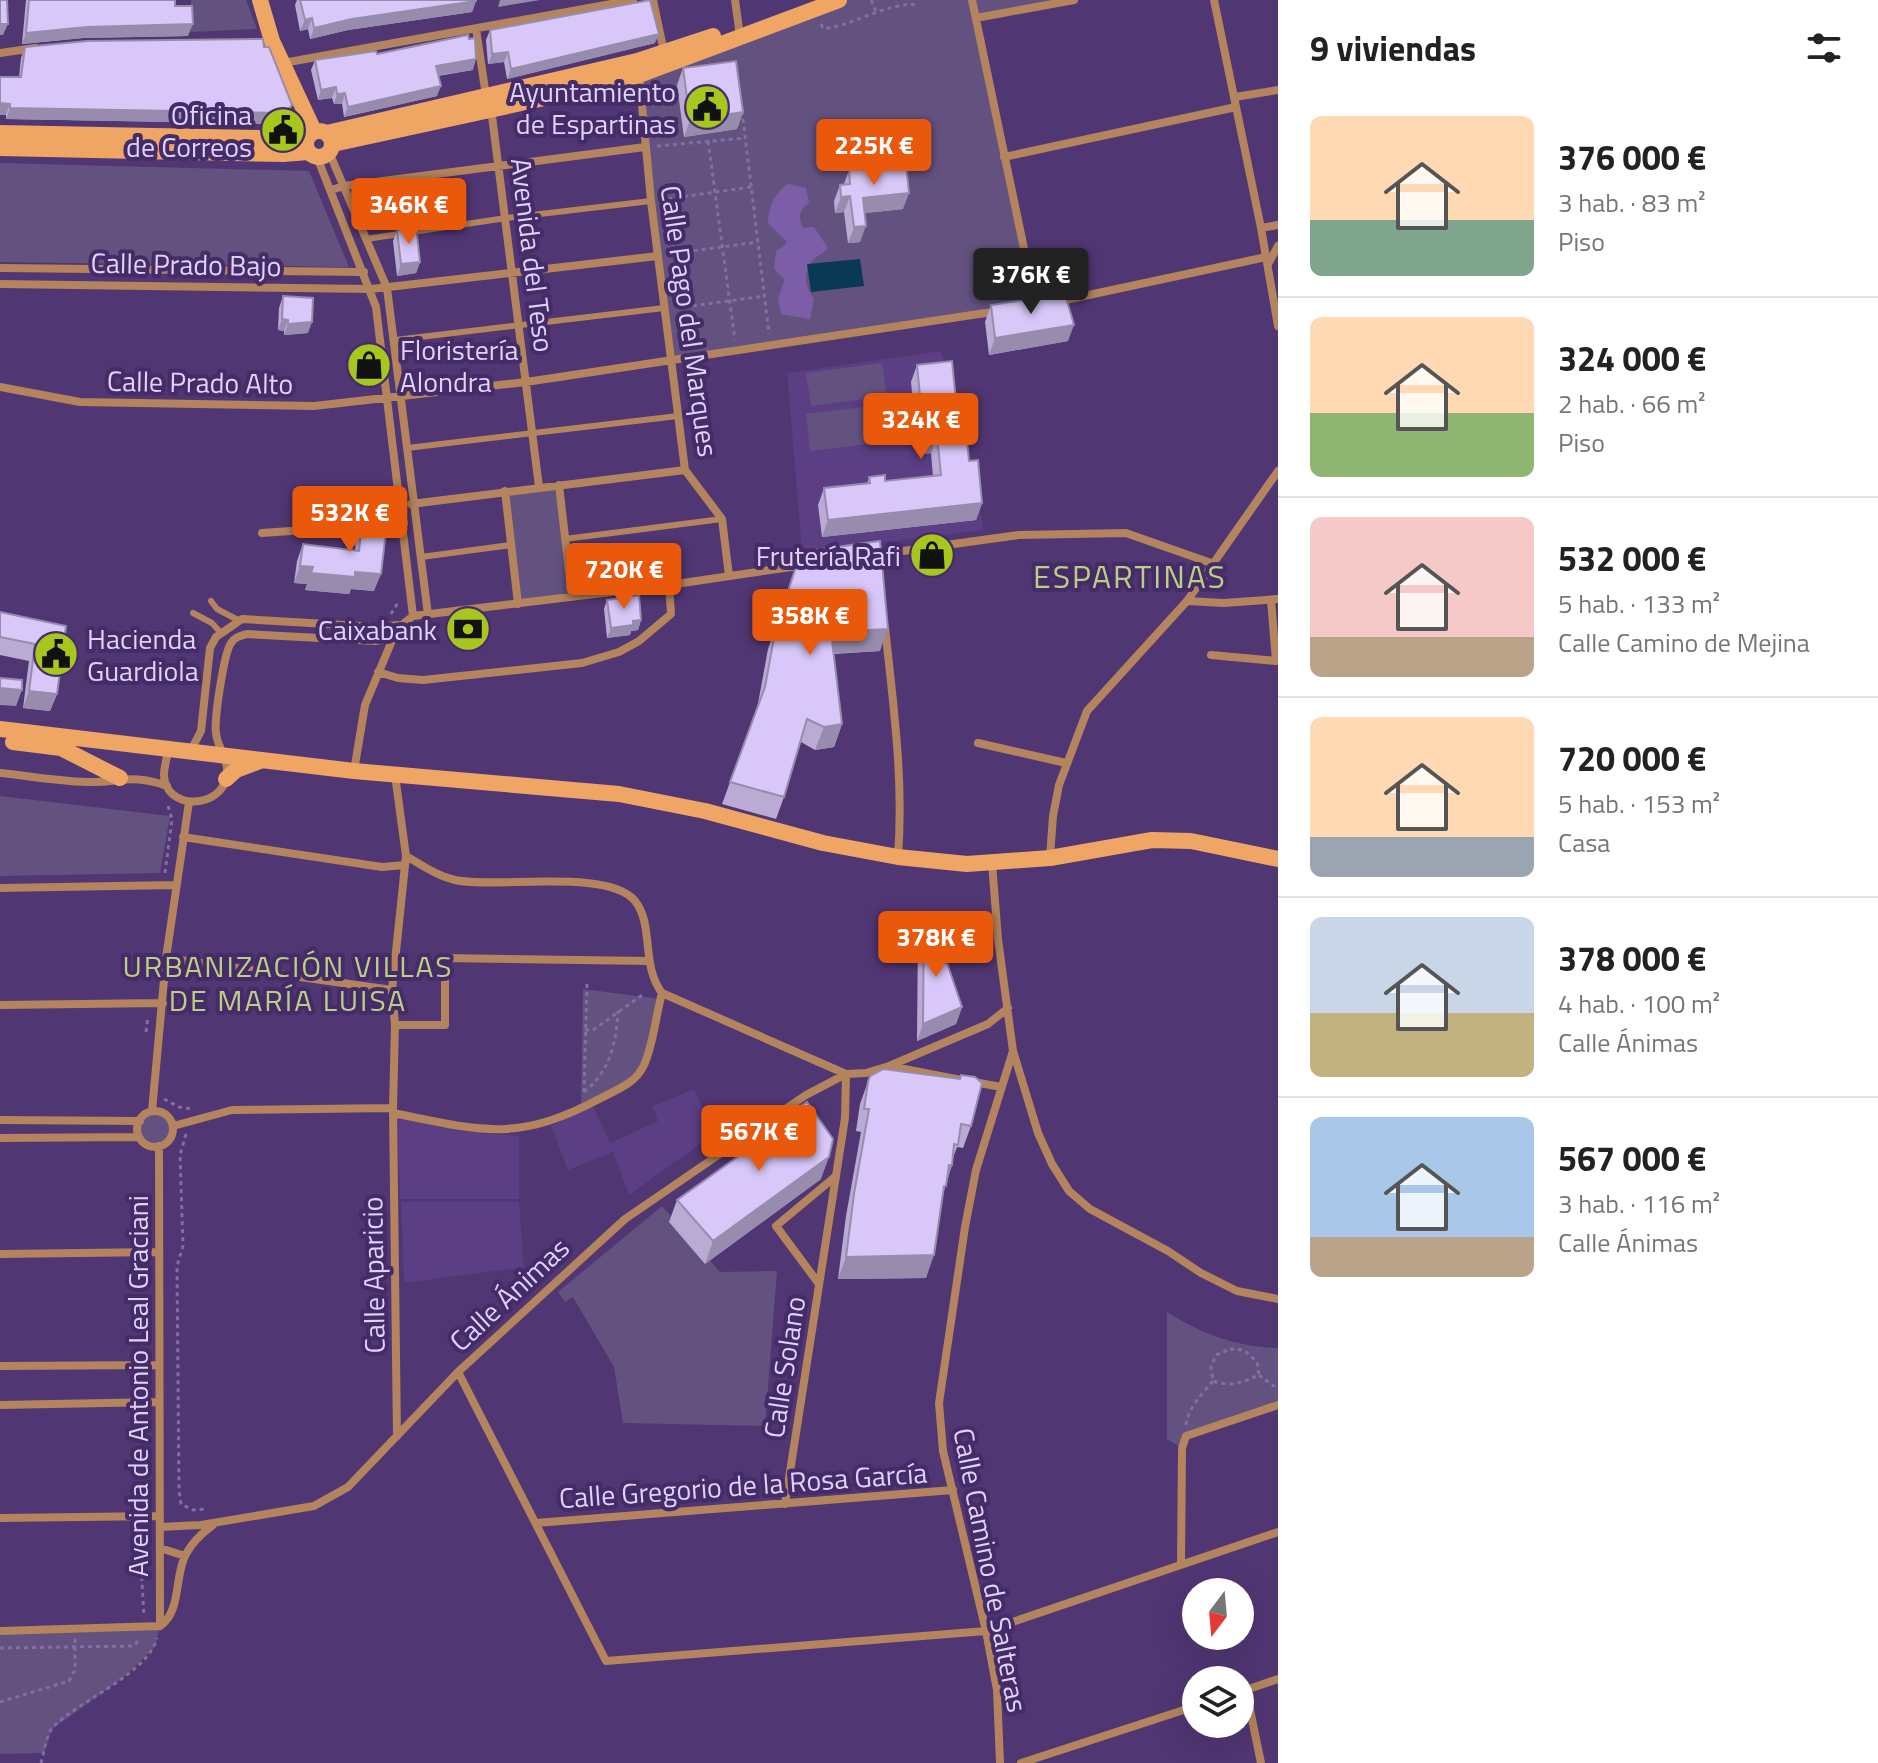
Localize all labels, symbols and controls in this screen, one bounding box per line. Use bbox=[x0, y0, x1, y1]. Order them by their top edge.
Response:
text: 9 viviendas bbox=[1310, 22, 1476, 74]
icon: filters bbox=[1802, 26, 1846, 70]
place label: Ayuntamiento de Espartinas bbox=[509, 70, 676, 145]
public building icon: Ayuntamiento de Espartinas bbox=[683, 83, 731, 131]
place label: Oficina de Correos bbox=[126, 93, 252, 168]
public building icon: Oficina de Correos bbox=[259, 106, 307, 154]
pin: 225K € bbox=[809, 119, 939, 187]
text: 225K € bbox=[834, 125, 914, 164]
text: 376 000 € bbox=[1558, 131, 1706, 183]
icon: home bbox=[1374, 148, 1470, 244]
street label: Avenida del Teso bbox=[500, 155, 566, 355]
pin: 346K € bbox=[344, 178, 474, 246]
street label: Calle Pago del Marques bbox=[650, 183, 730, 459]
text: 3 hab. · 83 m² bbox=[1558, 183, 1706, 222]
text: 346K € bbox=[369, 184, 449, 223]
text: Piso bbox=[1558, 222, 1605, 261]
street label: Calle Prado Bajo bbox=[90, 241, 282, 287]
pin: 376K € bbox=[966, 248, 1096, 316]
text: 376K € bbox=[991, 254, 1071, 293]
place label: Floristería Alondra bbox=[400, 328, 519, 403]
text: 324 000 € bbox=[1558, 332, 1706, 384]
shop icon: Floristería Alondra bbox=[345, 341, 393, 389]
icon: home bbox=[1374, 349, 1470, 445]
street label: Calle Prado Alto bbox=[106, 359, 294, 405]
text: 2 hab. · 66 m² bbox=[1558, 384, 1706, 423]
pin: 324K € bbox=[856, 393, 986, 461]
text: 324K € bbox=[881, 399, 961, 438]
text: Piso bbox=[1558, 423, 1605, 462]
pin: 532K € bbox=[285, 486, 415, 554]
text: 532K € bbox=[310, 492, 390, 531]
shop icon: Frutería Rafi bbox=[908, 531, 956, 579]
text: 532 000 € bbox=[1558, 532, 1706, 584]
place label: Frutería Rafi bbox=[756, 534, 901, 577]
pin: 720K € bbox=[559, 543, 689, 611]
text: 720K € bbox=[584, 549, 664, 588]
icon: home bbox=[1374, 549, 1470, 645]
district label: ESPARTINAS bbox=[1033, 552, 1227, 600]
text: 5 hab. · 133 m² bbox=[1558, 584, 1720, 623]
pin: 358K € bbox=[745, 589, 875, 657]
text: 358K € bbox=[770, 595, 850, 634]
bank icon: Caixabank bbox=[444, 605, 492, 653]
place label: Caixabank bbox=[318, 608, 437, 651]
place label: Hacienda Guardiola bbox=[87, 617, 199, 692]
text: Calle Camino de Mejina bbox=[1558, 623, 1810, 662]
public building icon: Hacienda Guardiola bbox=[32, 630, 80, 678]
text: 720 000 € bbox=[1558, 732, 1706, 784]
icon: home bbox=[1374, 749, 1470, 845]
text: 5 hab. · 153 m² bbox=[1558, 784, 1720, 823]
text: Casa bbox=[1558, 823, 1610, 862]
pin: 378K € bbox=[871, 911, 1001, 979]
text: 378K € bbox=[896, 917, 976, 956]
text: 378 000 € bbox=[1558, 932, 1706, 984]
district label: URBANIZACIÓN VILLAS DE MARÍA LUISA bbox=[122, 943, 454, 1023]
icon: home bbox=[1374, 949, 1470, 1045]
text: 4 hab. · 100 m² bbox=[1558, 984, 1720, 1023]
text: Calle Ánimas bbox=[1558, 1023, 1698, 1062]
pin: 567K € bbox=[694, 1105, 824, 1173]
text: 567K € bbox=[719, 1111, 799, 1150]
text: 567 000 € bbox=[1558, 1132, 1706, 1184]
icon: home bbox=[1374, 1149, 1470, 1245]
text: 3 hab. · 116 m² bbox=[1558, 1184, 1720, 1223]
street label: Avenida de Antonio Leal Graciani bbox=[116, 1195, 159, 1577]
street label: Calle Aparicio bbox=[350, 1196, 396, 1354]
text: Calle Ánimas bbox=[1558, 1223, 1698, 1262]
street label: Calle Ánimas bbox=[439, 1227, 579, 1361]
street label: Calle Solano bbox=[752, 1293, 816, 1441]
street label: Calle Camino de Salteras bbox=[942, 1424, 1040, 1716]
street label: Calle Gregorio de la Rosa García bbox=[557, 1451, 929, 1519]
north arrow bbox=[1182, 1578, 1254, 1650]
map controls bbox=[1182, 1578, 1254, 1738]
button: layers bbox=[1182, 1666, 1254, 1738]

